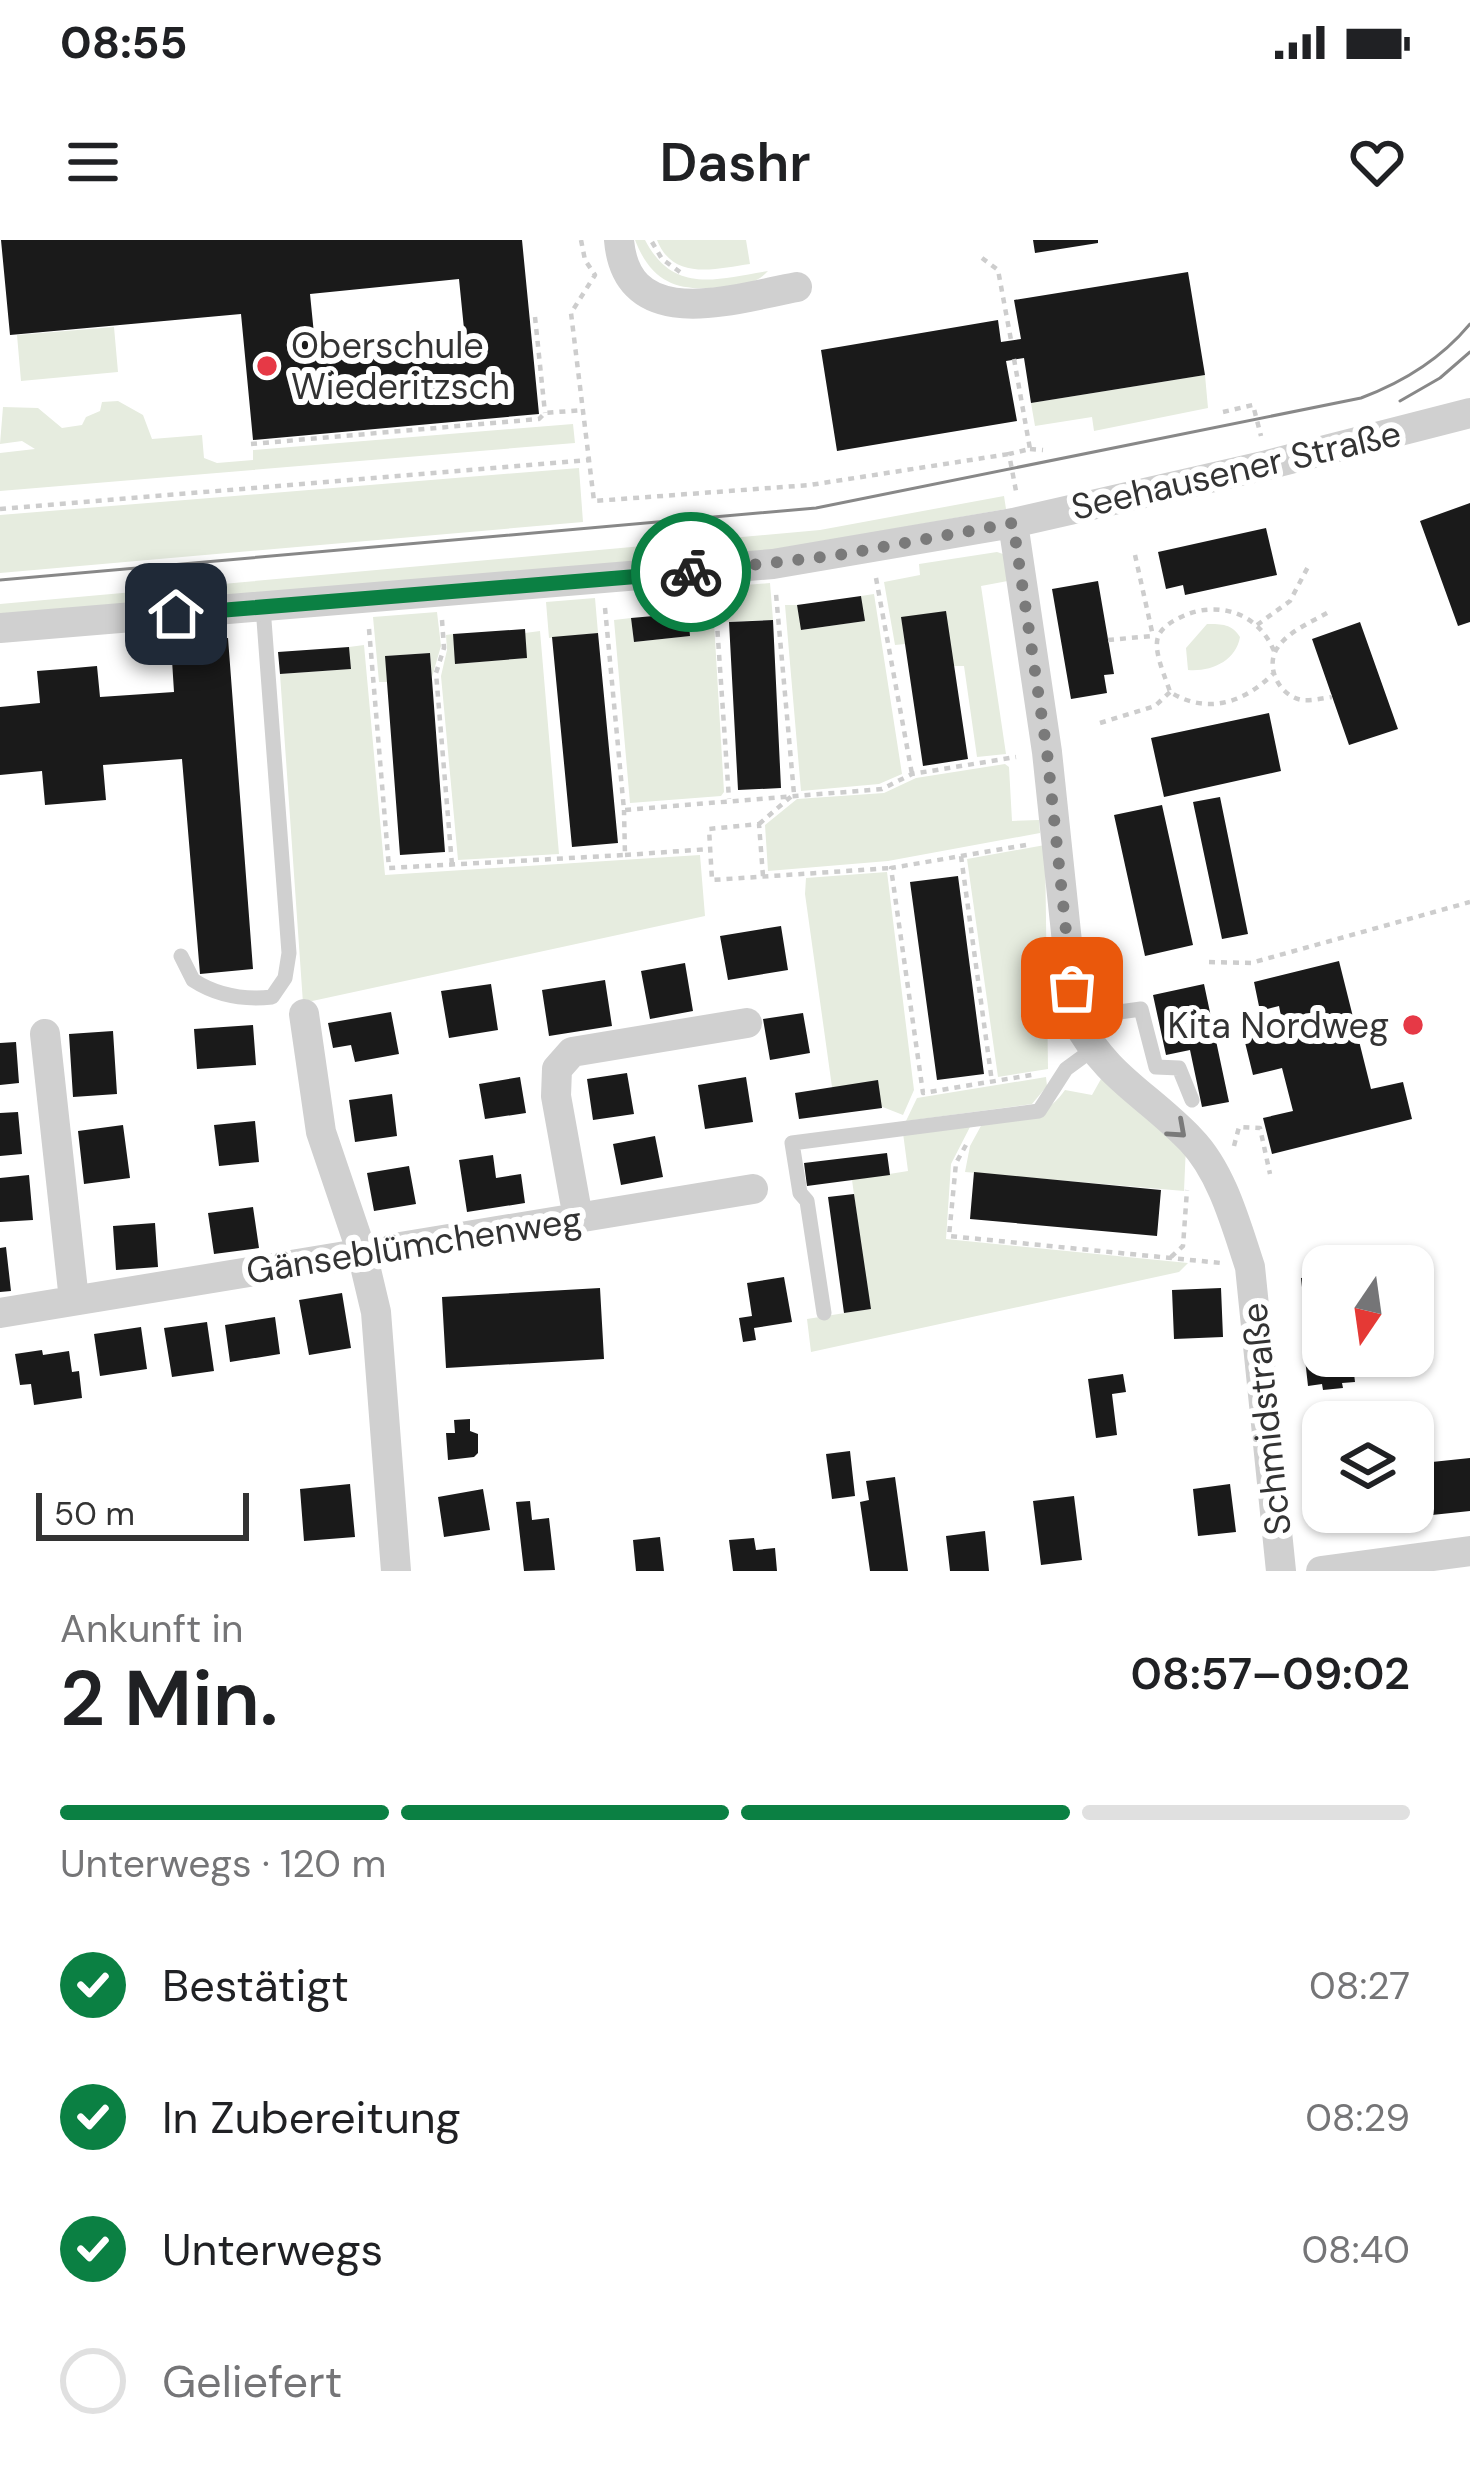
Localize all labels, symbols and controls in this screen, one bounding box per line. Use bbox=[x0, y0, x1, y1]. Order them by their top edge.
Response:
text: 08:55 bbox=[60, 13, 188, 72]
text: Dashr bbox=[659, 127, 811, 198]
icon: menu bbox=[60, 129, 126, 195]
icon: heart bbox=[1344, 129, 1410, 195]
place label: Oberschule Wiederitzsch bbox=[291, 322, 510, 410]
marker: Oberschule Wiederitzsch bbox=[254, 353, 280, 379]
street label: Seehausener Straße bbox=[1067, 409, 1405, 531]
courier bbox=[631, 512, 751, 632]
icon: bike bbox=[658, 539, 724, 605]
pin bbox=[125, 563, 227, 665]
icon: home bbox=[143, 581, 209, 647]
pin bbox=[1021, 937, 1123, 1039]
icon: bag bbox=[1039, 955, 1105, 1021]
place label: Kita Nordweg bbox=[1167, 1002, 1389, 1049]
marker: Kita Nordweg bbox=[1400, 1012, 1426, 1038]
one-way arrow bbox=[1165, 1116, 1186, 1137]
street label: Gänseblümchenweg bbox=[243, 1195, 585, 1295]
north arrow bbox=[1302, 1245, 1434, 1377]
map controls bbox=[1302, 1245, 1434, 1533]
street label: Schmidstraße bbox=[1230, 1300, 1302, 1538]
button: layers bbox=[1302, 1401, 1434, 1533]
scale bar bbox=[36, 1487, 249, 1540]
text: 50 m bbox=[54, 1492, 135, 1535]
text: Ankunft in bbox=[60, 1603, 243, 1654]
text: 08:57–09:02 bbox=[1130, 1644, 1410, 1703]
text: 2 Min. bbox=[60, 1648, 278, 1749]
text: Unterwegs · 120 m bbox=[60, 1838, 386, 1889]
icon: check bbox=[60, 1952, 126, 2018]
text: Bestätigt bbox=[162, 1956, 349, 2015]
text: 08:27 bbox=[1309, 1960, 1410, 2011]
icon: check bbox=[60, 2084, 126, 2150]
text: In Zubereitung bbox=[162, 2088, 461, 2147]
text: 08:29 bbox=[1305, 2092, 1410, 2143]
icon: check bbox=[60, 2216, 126, 2282]
text: Unterwegs bbox=[162, 2220, 383, 2279]
text: 08:40 bbox=[1301, 2224, 1410, 2275]
text: Geliefert bbox=[162, 2352, 342, 2411]

